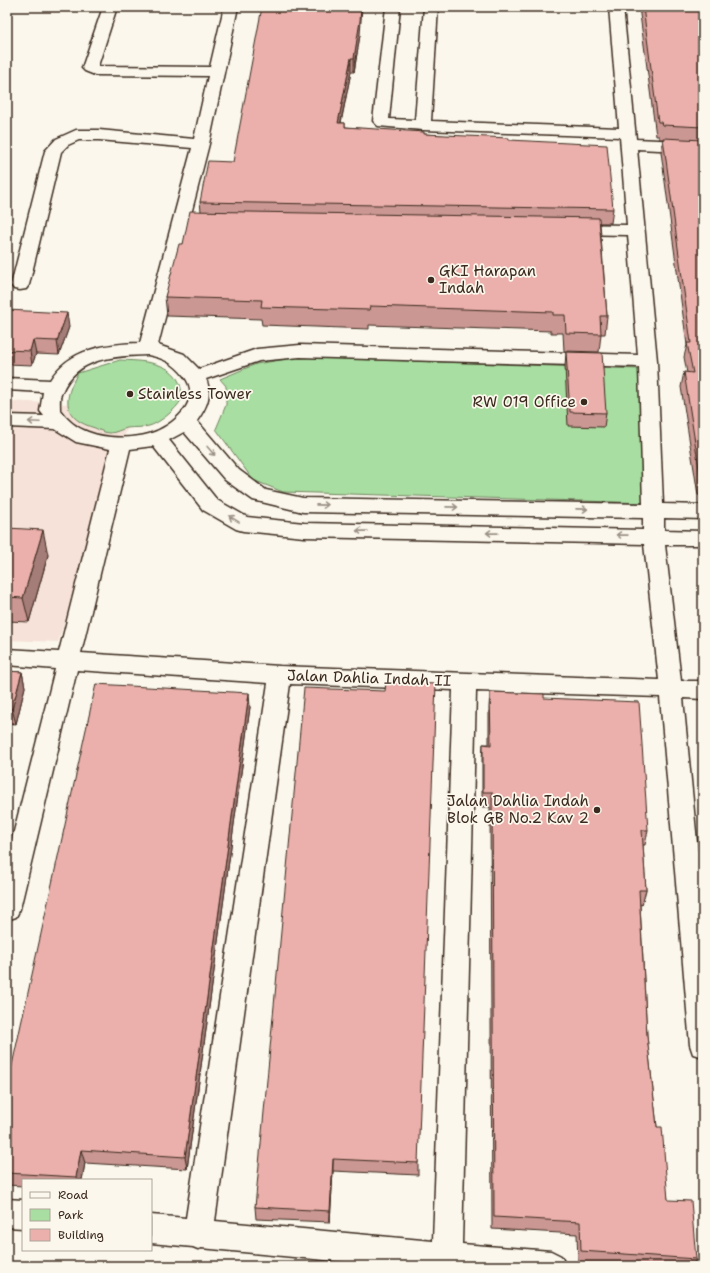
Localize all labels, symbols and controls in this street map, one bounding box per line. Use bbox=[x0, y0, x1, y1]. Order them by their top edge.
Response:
place label: GKI Harapan Indah bbox=[439, 261, 536, 298]
marker: GKI Harapan Indah bbox=[426, 275, 436, 285]
place label: Stainless Tower bbox=[138, 384, 252, 404]
marker: Stainless Tower bbox=[125, 389, 135, 399]
place label: RW 019 Office bbox=[472, 392, 576, 412]
marker: RW 019 Office bbox=[579, 397, 589, 407]
one-way arrow bbox=[28, 418, 41, 426]
one-way arrow bbox=[206, 445, 215, 456]
one-way arrow bbox=[315, 501, 328, 509]
one-way arrow bbox=[445, 503, 458, 511]
one-way arrow bbox=[575, 505, 588, 513]
one-way arrow bbox=[229, 515, 240, 523]
one-way arrow bbox=[356, 527, 369, 535]
one-way arrow bbox=[486, 529, 499, 537]
one-way arrow bbox=[616, 531, 629, 539]
street label: Jalan Dahlia Indah II bbox=[287, 665, 451, 691]
place label: Jalan Dahlia Indah Blok GB No.2 Kav 2 bbox=[447, 791, 589, 828]
marker: Jalan Dahlia Indah Blok GB No.2 Kav 2 bbox=[592, 805, 602, 815]
legend bbox=[22, 1179, 152, 1251]
text: Road bbox=[58, 1187, 89, 1203]
text: Park bbox=[58, 1207, 84, 1223]
text: Building bbox=[58, 1227, 104, 1243]

